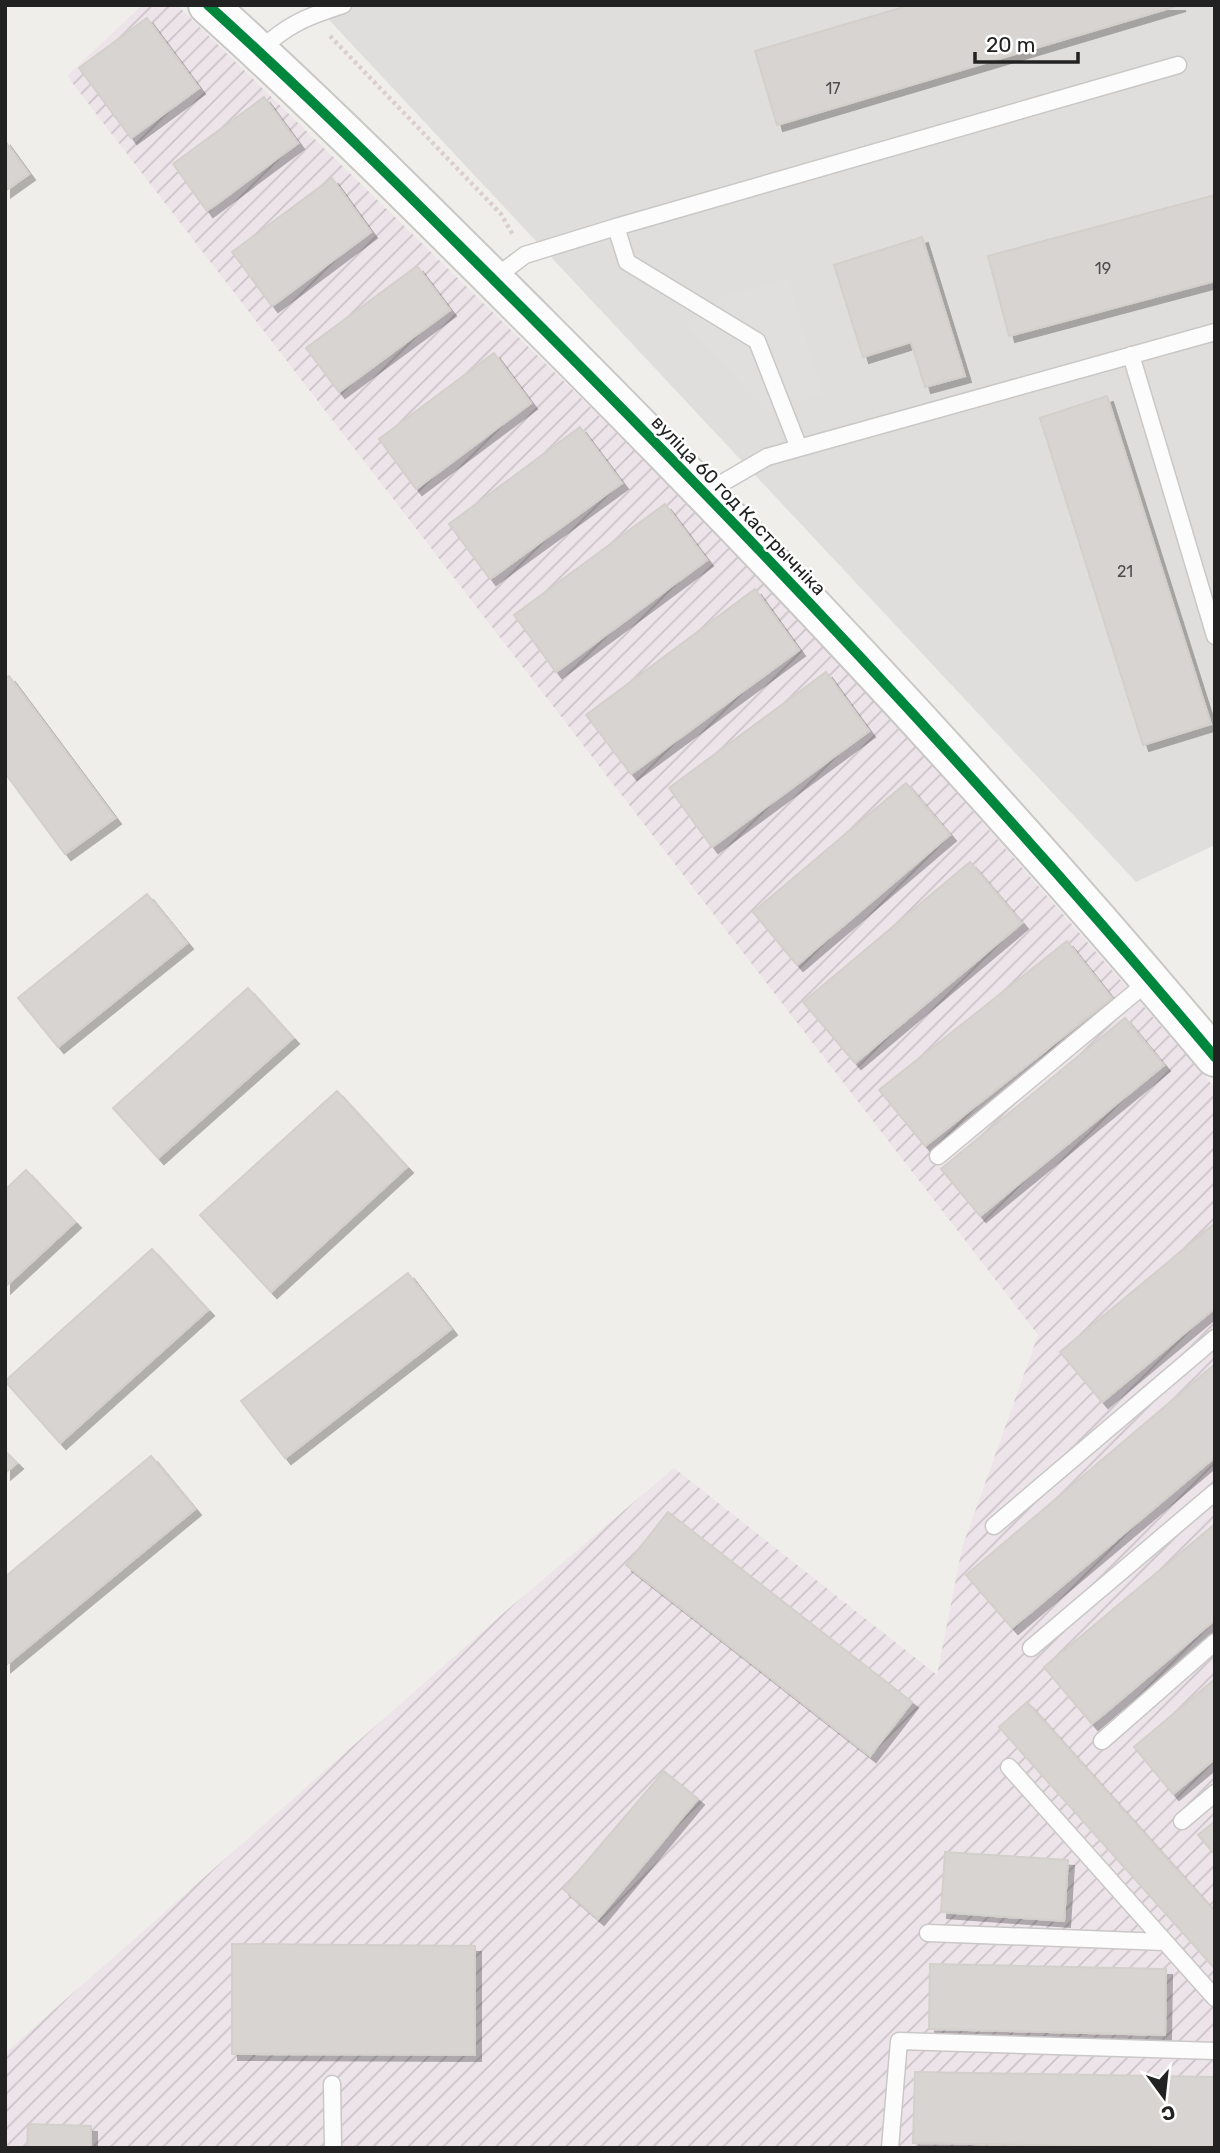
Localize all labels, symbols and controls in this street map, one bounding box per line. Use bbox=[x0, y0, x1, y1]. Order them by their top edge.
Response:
scale bar bbox=[975, 21, 1078, 65]
text: 20 m bbox=[986, 32, 1035, 57]
house number: 17 bbox=[825, 79, 841, 98]
house number: 19 bbox=[1095, 259, 1111, 278]
street label: вуліца 60 год Кастрычніка bbox=[647, 411, 831, 600]
house number: 21 bbox=[1117, 562, 1133, 581]
north arrow bbox=[1129, 2062, 1199, 2132]
text: С bbox=[1159, 2100, 1178, 2126]

